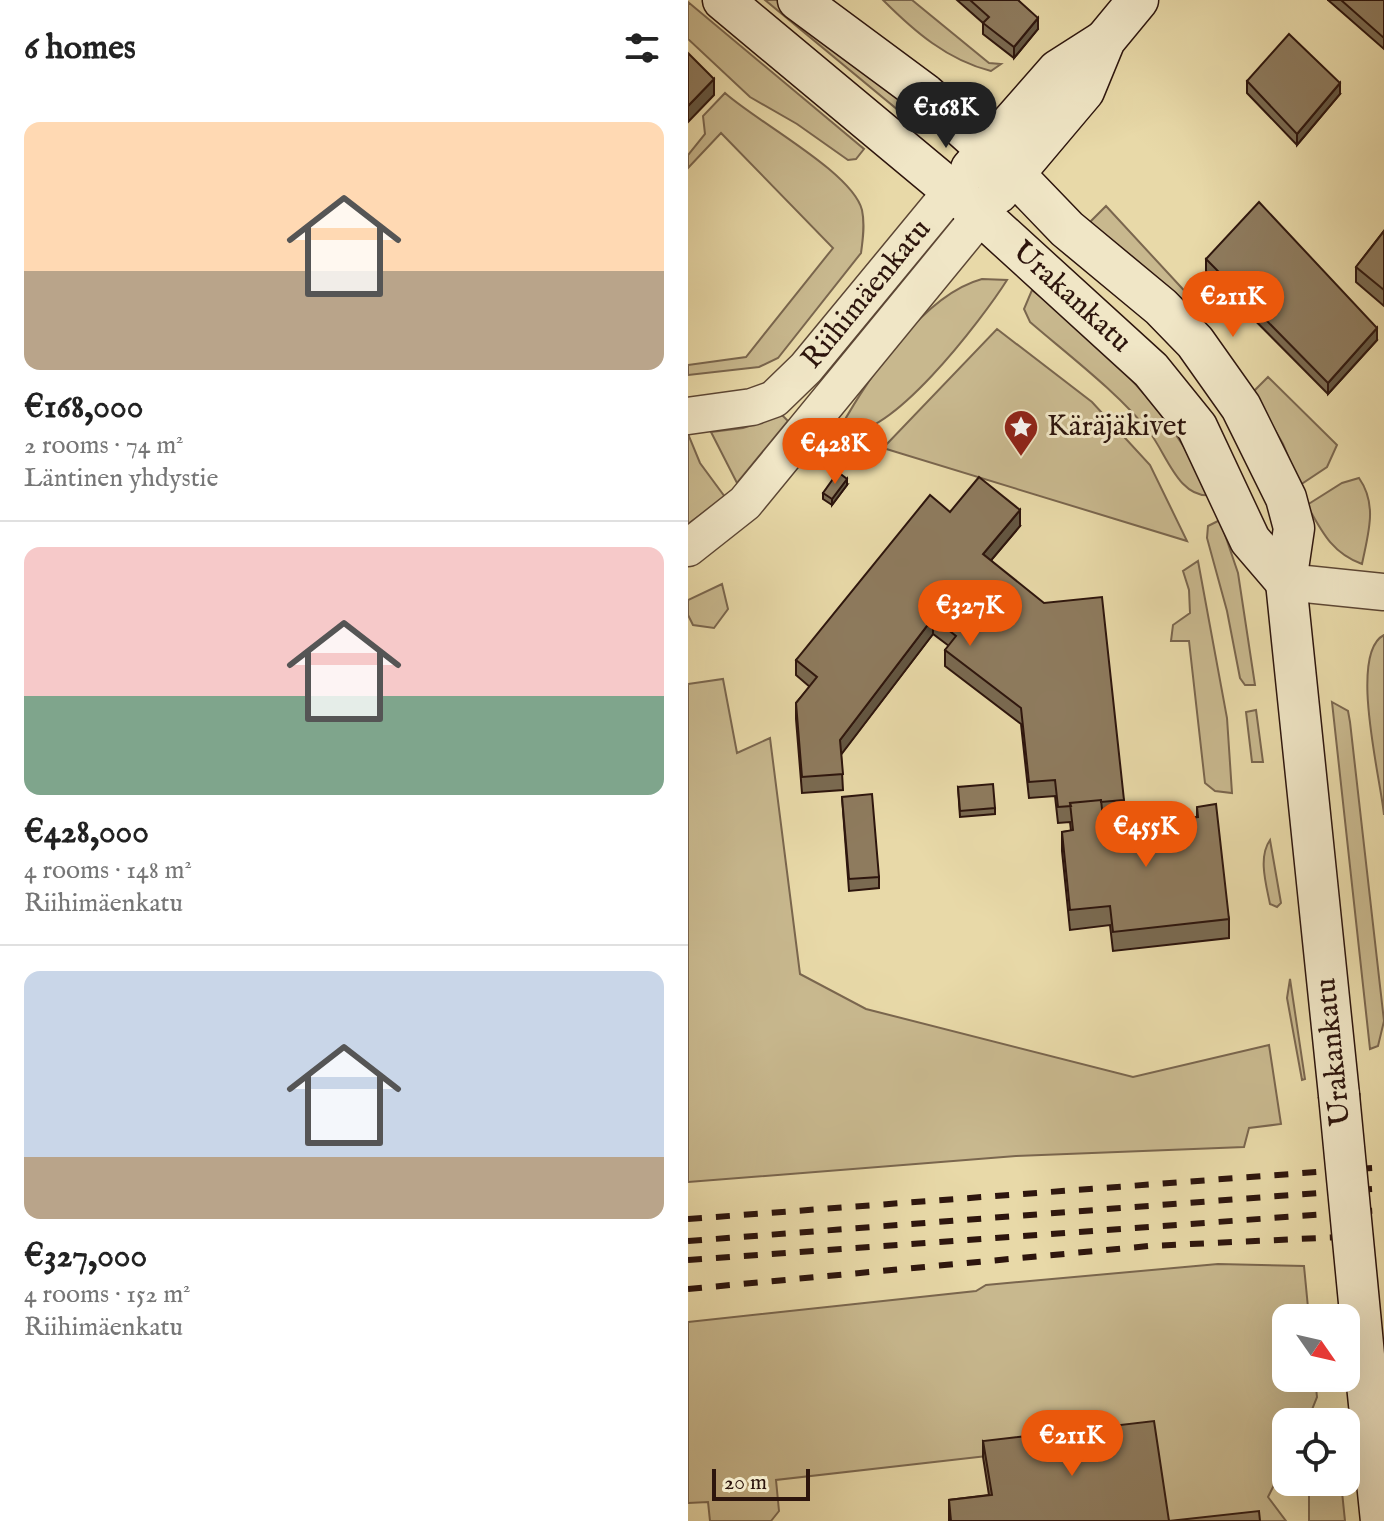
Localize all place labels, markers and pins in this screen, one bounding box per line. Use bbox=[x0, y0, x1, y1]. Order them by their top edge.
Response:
pin: €168K bbox=[890, 82, 1002, 150]
pin: €211K bbox=[1177, 271, 1289, 339]
place icon: Käräjäkivet bbox=[1002, 408, 1040, 458]
place label: Käräjäkivet bbox=[1047, 408, 1187, 446]
pin: €428K bbox=[779, 418, 891, 486]
pin: €327K bbox=[914, 580, 1026, 648]
pin: €455K bbox=[1090, 801, 1202, 869]
pin: €211K bbox=[1016, 1410, 1128, 1478]

